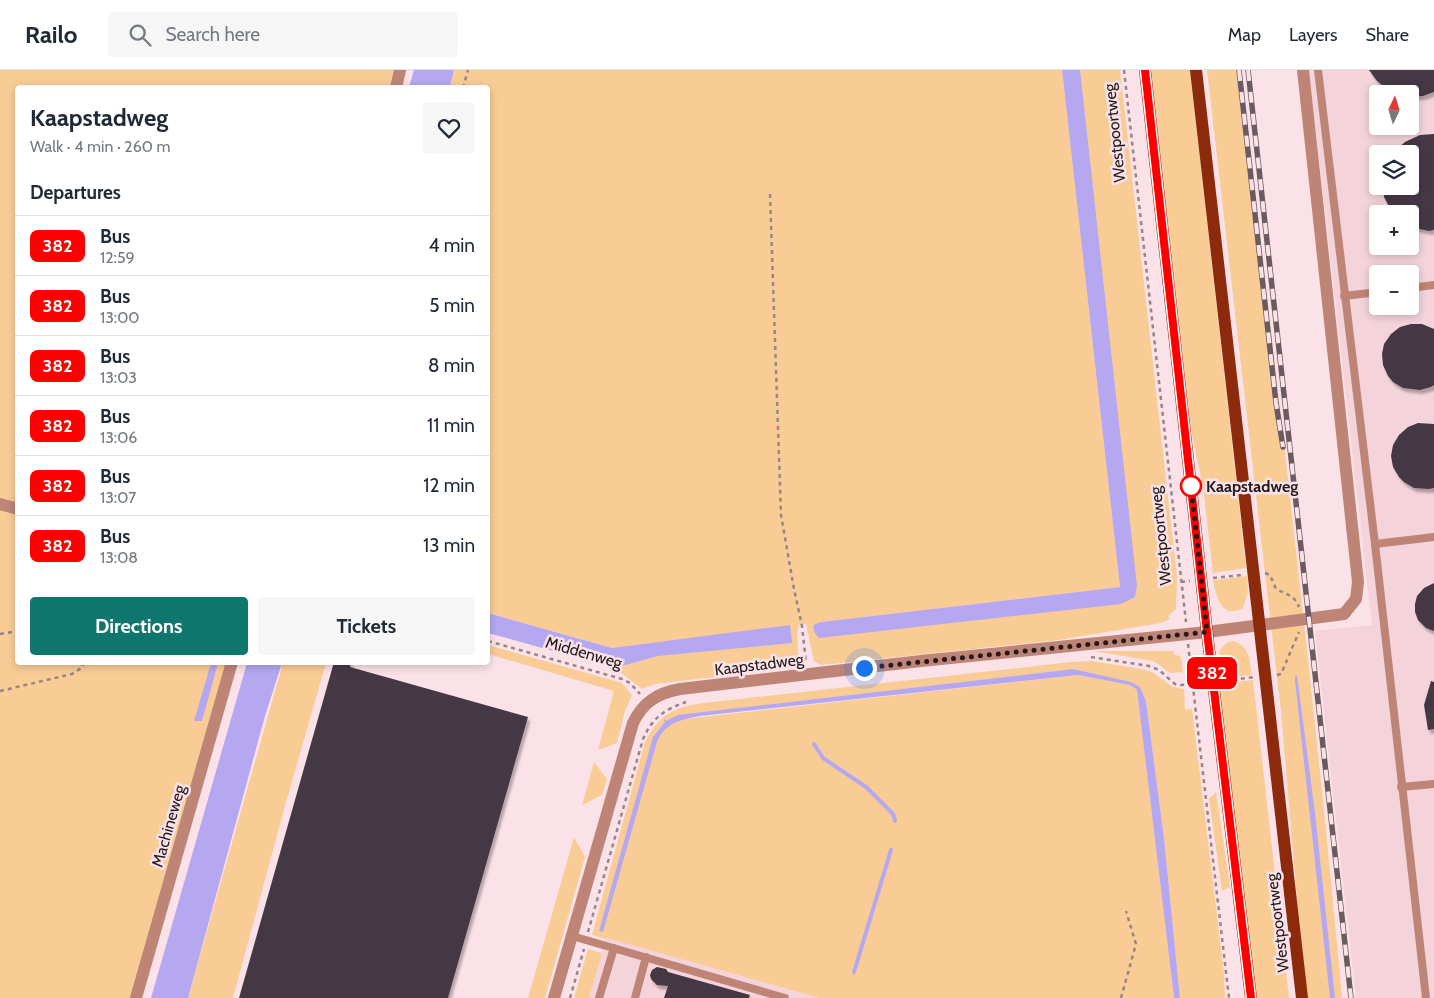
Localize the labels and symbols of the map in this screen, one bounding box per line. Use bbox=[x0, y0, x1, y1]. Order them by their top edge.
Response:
street label: Westpoortweg bbox=[1100, 82, 1129, 183]
north arrow bbox=[1369, 85, 1419, 135]
marker: Kaapstadweg bbox=[1180, 475, 1202, 497]
place label: Kaapstadweg bbox=[1206, 477, 1298, 496]
street label: Westpoortweg bbox=[1146, 485, 1175, 586]
street label: Middenweg bbox=[543, 633, 625, 673]
street label: Kaapstadweg bbox=[713, 649, 806, 679]
your location bbox=[852, 656, 877, 681]
line badge: 382 bbox=[1183, 657, 1241, 689]
street label: Machineweg bbox=[148, 782, 190, 869]
street label: Westpoortweg bbox=[1262, 871, 1293, 973]

